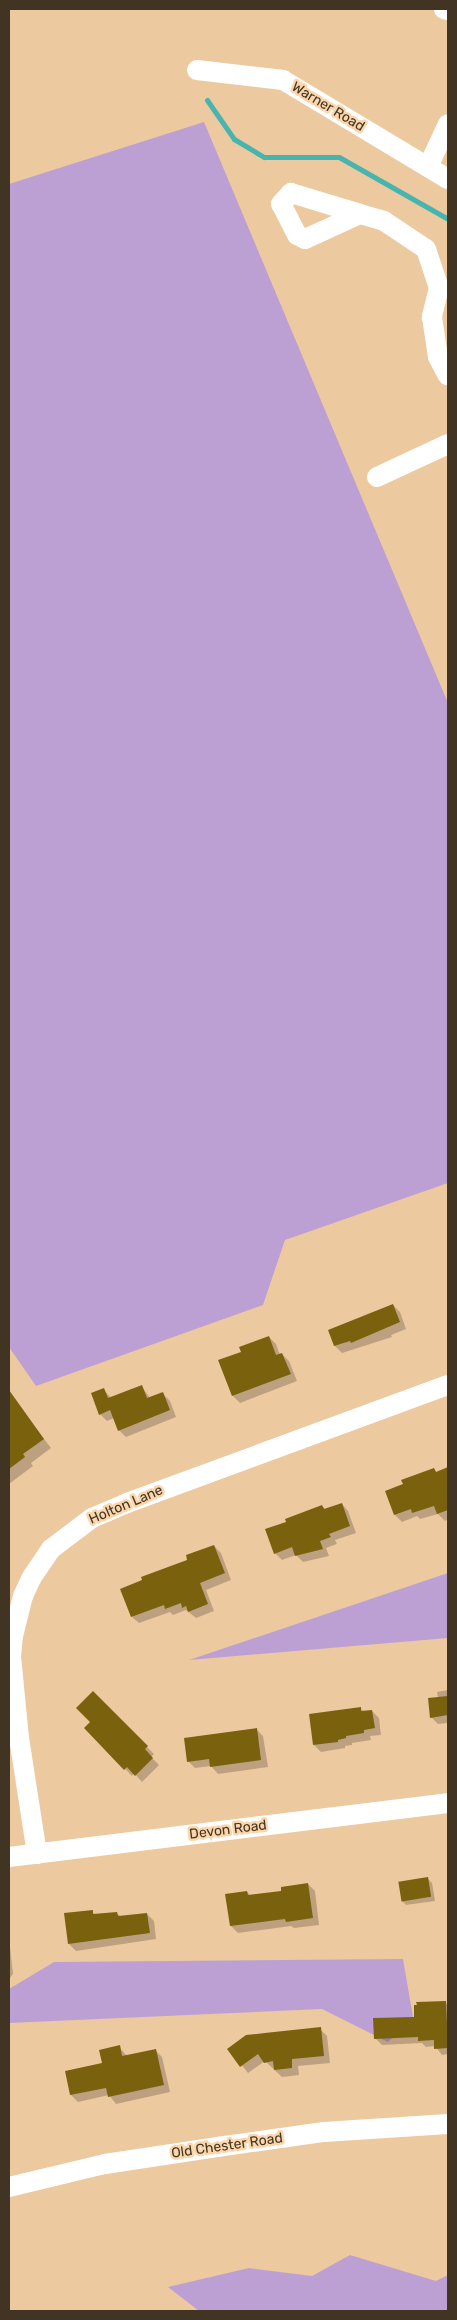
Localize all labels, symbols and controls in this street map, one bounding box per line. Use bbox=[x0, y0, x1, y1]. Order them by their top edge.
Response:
street label: Warner Road bbox=[288, 79, 368, 135]
street label: Holton Lane bbox=[86, 1482, 166, 1528]
street label: Devon Road bbox=[188, 1817, 268, 1843]
street label: Old Chester Road bbox=[170, 2130, 284, 2162]

